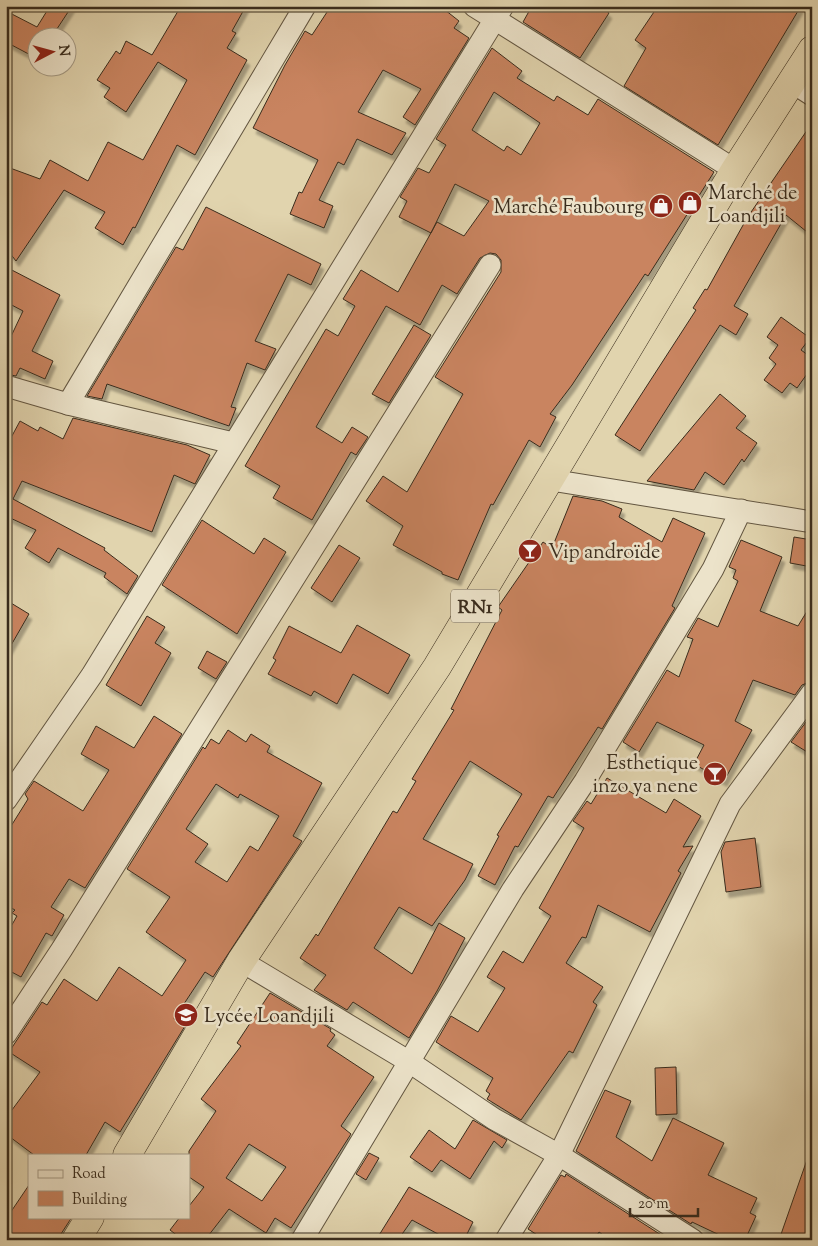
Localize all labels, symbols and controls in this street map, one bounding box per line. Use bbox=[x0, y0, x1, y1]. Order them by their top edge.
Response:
north arrow bbox=[28, 28, 78, 78]
text: N bbox=[52, 44, 73, 57]
place label: Marché de Loandjili bbox=[708, 180, 797, 232]
shop icon: Marché de Loandjili bbox=[677, 190, 703, 216]
shop icon: Marché Faubourg bbox=[648, 193, 674, 219]
place label: Marché Faubourg bbox=[493, 194, 644, 223]
bar icon: Vip androïde bbox=[517, 538, 543, 564]
place label: Vip androïde bbox=[548, 539, 660, 568]
road number: RN1 bbox=[451, 590, 499, 622]
place label: Esthetique inzo ya nene bbox=[592, 750, 698, 802]
bar icon: Esthetique inzo ya nene bbox=[702, 761, 728, 787]
school or university icon: Lycée Loandjili bbox=[173, 1002, 199, 1028]
place label: Lycée Loandjili bbox=[204, 1003, 335, 1032]
legend bbox=[28, 1154, 190, 1218]
text: Road bbox=[72, 1164, 106, 1185]
scale bar bbox=[630, 1186, 698, 1218]
text: Building bbox=[72, 1190, 127, 1211]
text: 20 m bbox=[638, 1194, 669, 1215]

